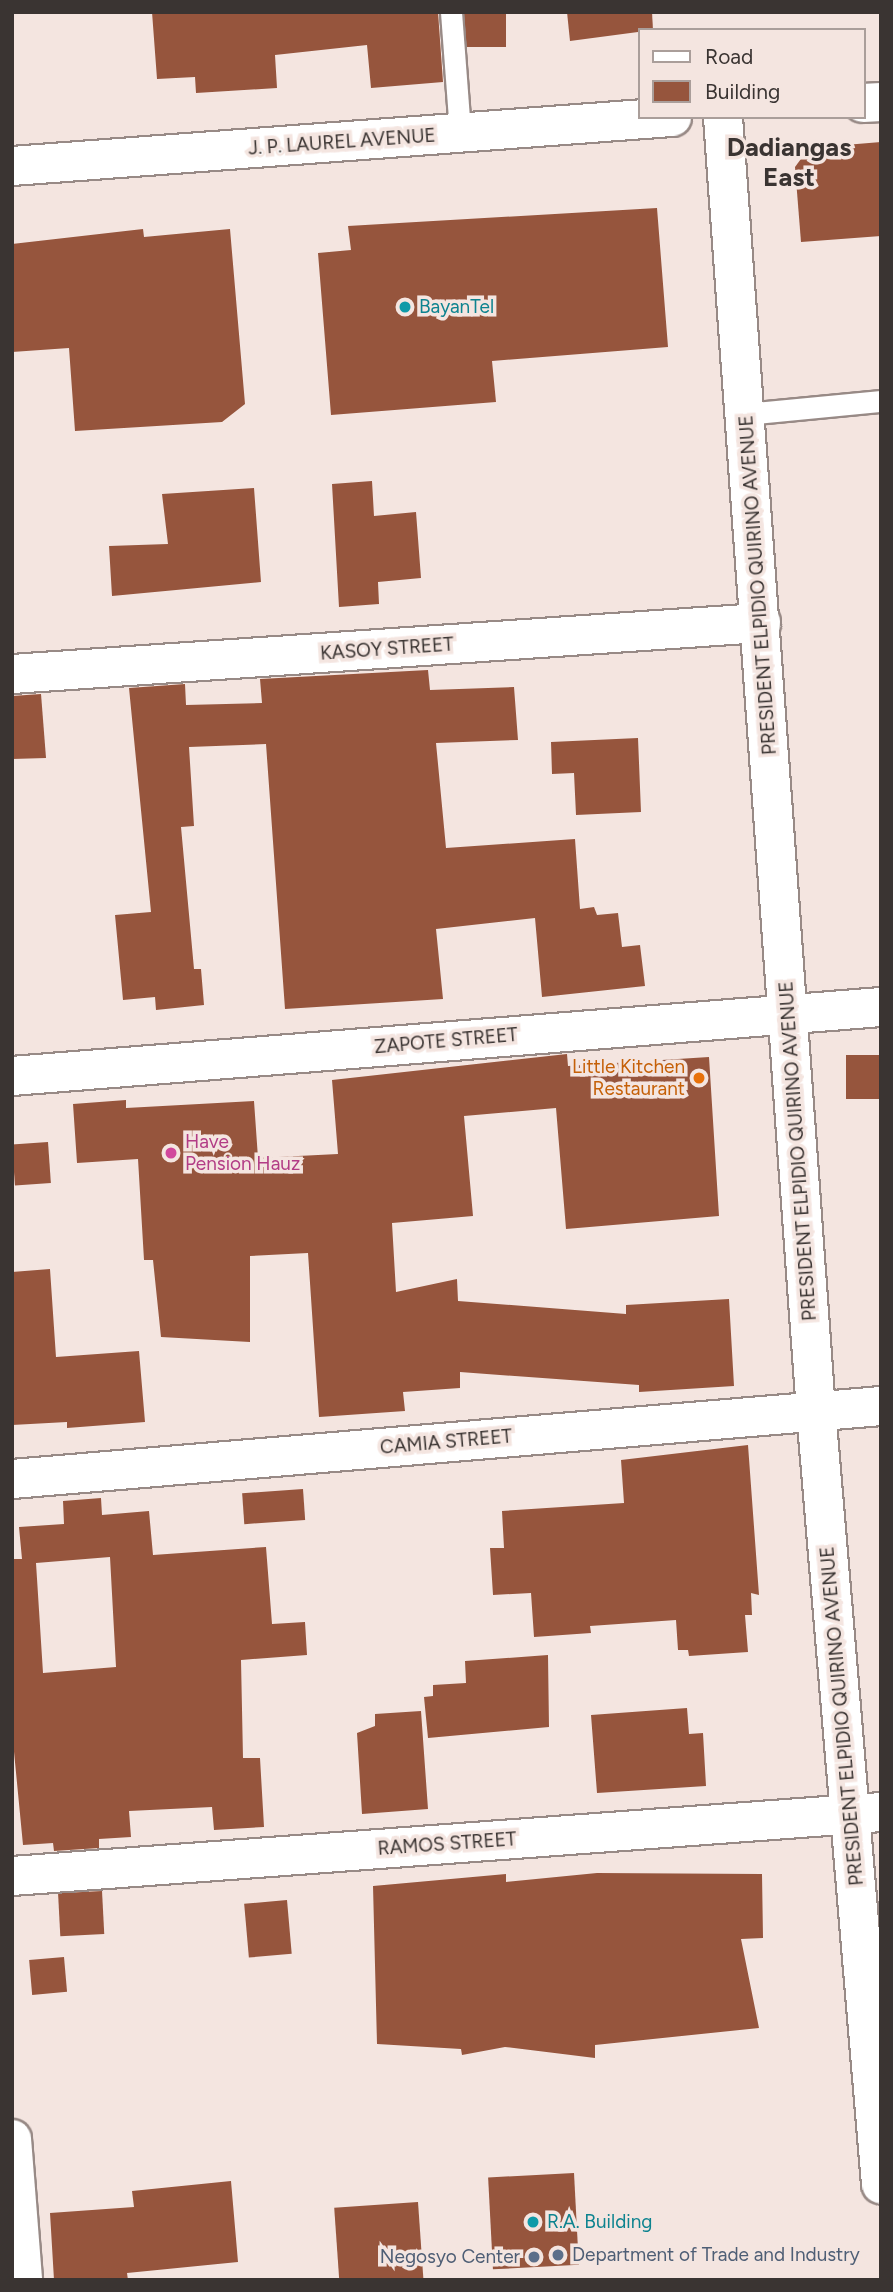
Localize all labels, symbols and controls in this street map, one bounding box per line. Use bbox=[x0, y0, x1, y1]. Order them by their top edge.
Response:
legend bbox=[638, 28, 865, 119]
text: Road bbox=[705, 44, 753, 69]
text: Building bbox=[705, 79, 780, 104]
street label: J. P. LAUREL AVENUE bbox=[248, 124, 436, 160]
district label: Dadiangas East bbox=[727, 132, 851, 194]
place label: BayanTel bbox=[419, 296, 494, 318]
marker: BayanTel bbox=[397, 299, 413, 315]
street label: PRESIDENT ELPIDIO QUIRINO AVENUE bbox=[735, 414, 781, 756]
street label: KASOY STREET bbox=[319, 633, 455, 665]
street label: PRESIDENT ELPIDIO QUIRINO AVENUE bbox=[775, 980, 821, 1322]
street label: ZAPOTE STREET bbox=[373, 1023, 519, 1059]
place label: Little Kitchen Restaurant bbox=[572, 1056, 685, 1100]
marker: Little Kitchen Restaurant bbox=[691, 1070, 707, 1086]
place label: Have Pension Hauz bbox=[185, 1131, 300, 1175]
marker: Have Pension Hauz bbox=[163, 1145, 179, 1161]
street label: CAMIA STREET bbox=[379, 1425, 513, 1459]
street label: PRESIDENT ELPIDIO QUIRINO AVENUE bbox=[816, 1545, 868, 1887]
street label: RAMOS STREET bbox=[377, 1828, 517, 1860]
place label: R.A. Building bbox=[547, 2211, 652, 2233]
marker: R.A. Building bbox=[525, 2214, 541, 2230]
place label: Department of Trade and Industry bbox=[572, 2244, 860, 2266]
place label: Negosyo Center bbox=[380, 2246, 520, 2268]
marker: Department of Trade and Industry bbox=[550, 2247, 566, 2263]
marker: Negosyo Center bbox=[526, 2249, 542, 2265]

